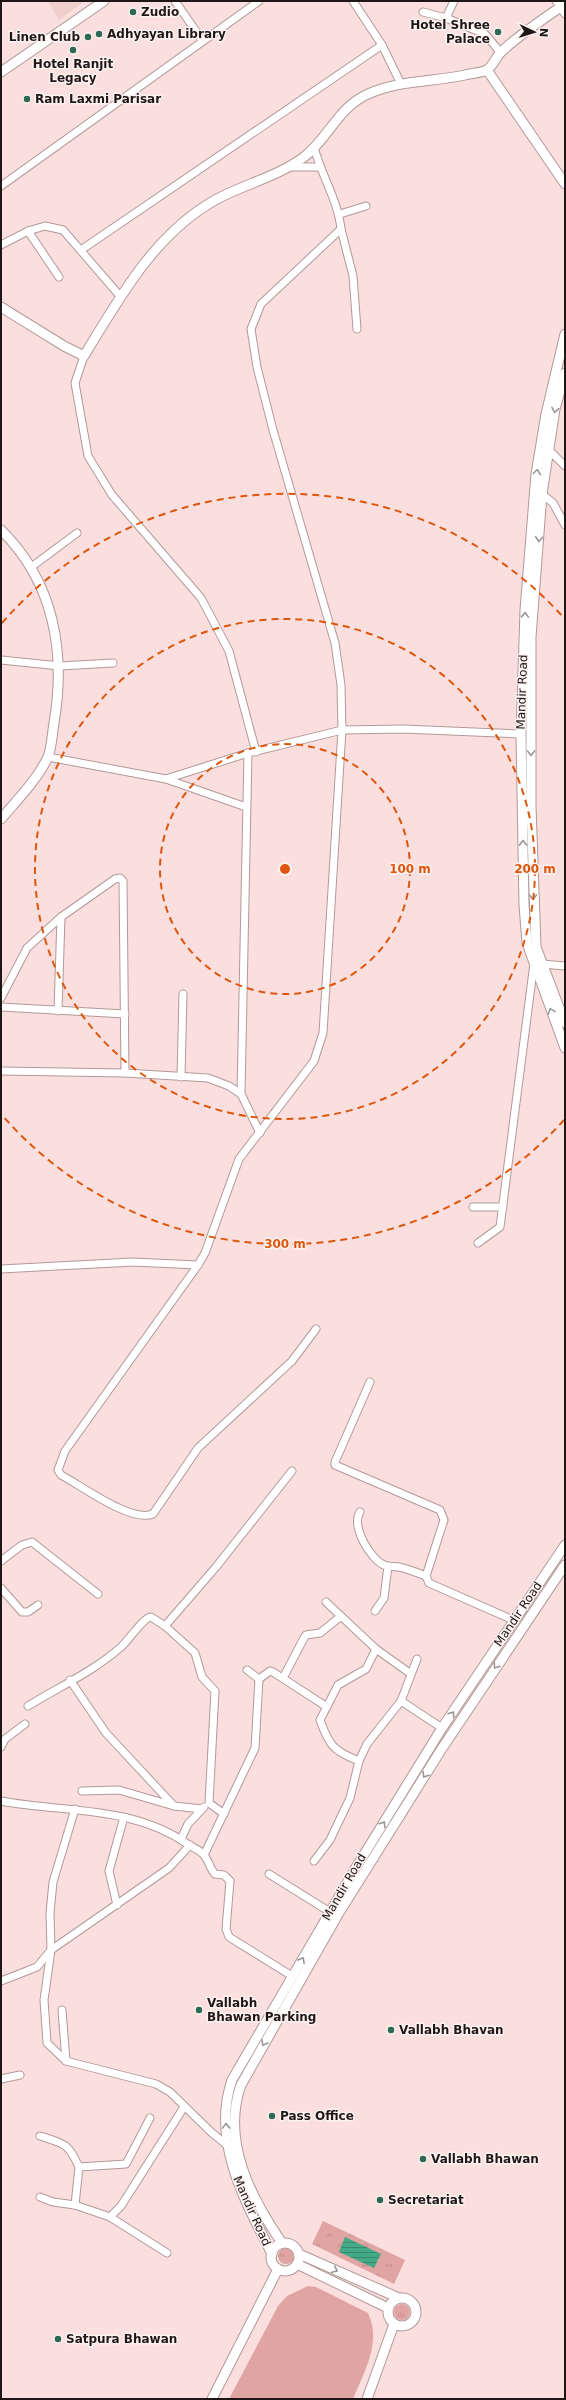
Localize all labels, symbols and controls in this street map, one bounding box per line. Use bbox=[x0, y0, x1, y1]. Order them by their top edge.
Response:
place label: Zudio bbox=[141, 5, 179, 19]
marker: Zudio bbox=[128, 7, 138, 17]
north arrow bbox=[514, 12, 554, 52]
place label: Hotel Shree Palace bbox=[410, 18, 490, 46]
place label: Adhyayan Library bbox=[107, 27, 226, 41]
marker: Hotel Shree Palace bbox=[493, 27, 503, 37]
text: N bbox=[537, 28, 550, 38]
marker: Adhyayan Library bbox=[94, 29, 104, 39]
place label: Linen Club bbox=[9, 30, 80, 44]
marker: Linen Club bbox=[83, 32, 93, 42]
marker: Hotel Ranjit Legacy bbox=[68, 45, 78, 55]
place label: Hotel Ranjit Legacy bbox=[33, 57, 113, 85]
place label: Ram Laxmi Parisar bbox=[35, 92, 161, 106]
marker: Ram Laxmi Parisar bbox=[22, 94, 32, 104]
one-way arrow bbox=[551, 407, 560, 414]
one-way arrow bbox=[532, 469, 541, 475]
one-way arrow bbox=[534, 536, 543, 542]
one-way arrow bbox=[521, 612, 529, 618]
street label: Mandir Road bbox=[514, 654, 530, 730]
one-way arrow bbox=[527, 750, 535, 756]
one-way arrow bbox=[519, 840, 527, 846]
centre of rings bbox=[278, 862, 292, 876]
text: 100 m bbox=[389, 862, 431, 876]
text: 200 m bbox=[514, 862, 556, 876]
one-way arrow bbox=[529, 894, 537, 900]
one-way arrow bbox=[547, 1008, 555, 1015]
text: 300 m bbox=[264, 1237, 306, 1251]
street label: Mandir Road bbox=[491, 1579, 545, 1649]
one-way arrow bbox=[493, 1662, 500, 1669]
one-way arrow bbox=[447, 1711, 454, 1718]
one-way arrow bbox=[422, 1771, 430, 1778]
one-way arrow bbox=[378, 1821, 385, 1828]
street label: Mandir Road bbox=[319, 1851, 369, 1923]
one-way arrow bbox=[297, 1957, 305, 1964]
place label: Vallabh Bhawan Parking bbox=[207, 1996, 316, 2024]
marker: Vallabh Bhawan Parking bbox=[194, 2005, 204, 2015]
place label: Vallabh Bhavan bbox=[399, 2023, 504, 2037]
marker: Vallabh Bhavan bbox=[386, 2025, 396, 2035]
one-way arrow bbox=[262, 2039, 269, 2046]
place label: Pass Office bbox=[280, 2109, 354, 2123]
marker: Pass Office bbox=[267, 2111, 277, 2121]
one-way arrow bbox=[222, 2123, 230, 2129]
place label: Vallabh Bhawan bbox=[431, 2152, 539, 2166]
marker: Vallabh Bhawan bbox=[418, 2154, 428, 2164]
street label: Mandir Road bbox=[230, 2174, 274, 2248]
place label: Secretariat bbox=[388, 2193, 464, 2207]
marker: Secretariat bbox=[375, 2195, 385, 2205]
one-way arrow bbox=[330, 2265, 338, 2273]
place label: Satpura Bhawan bbox=[66, 2332, 177, 2346]
marker: Satpura Bhawan bbox=[53, 2334, 63, 2344]

